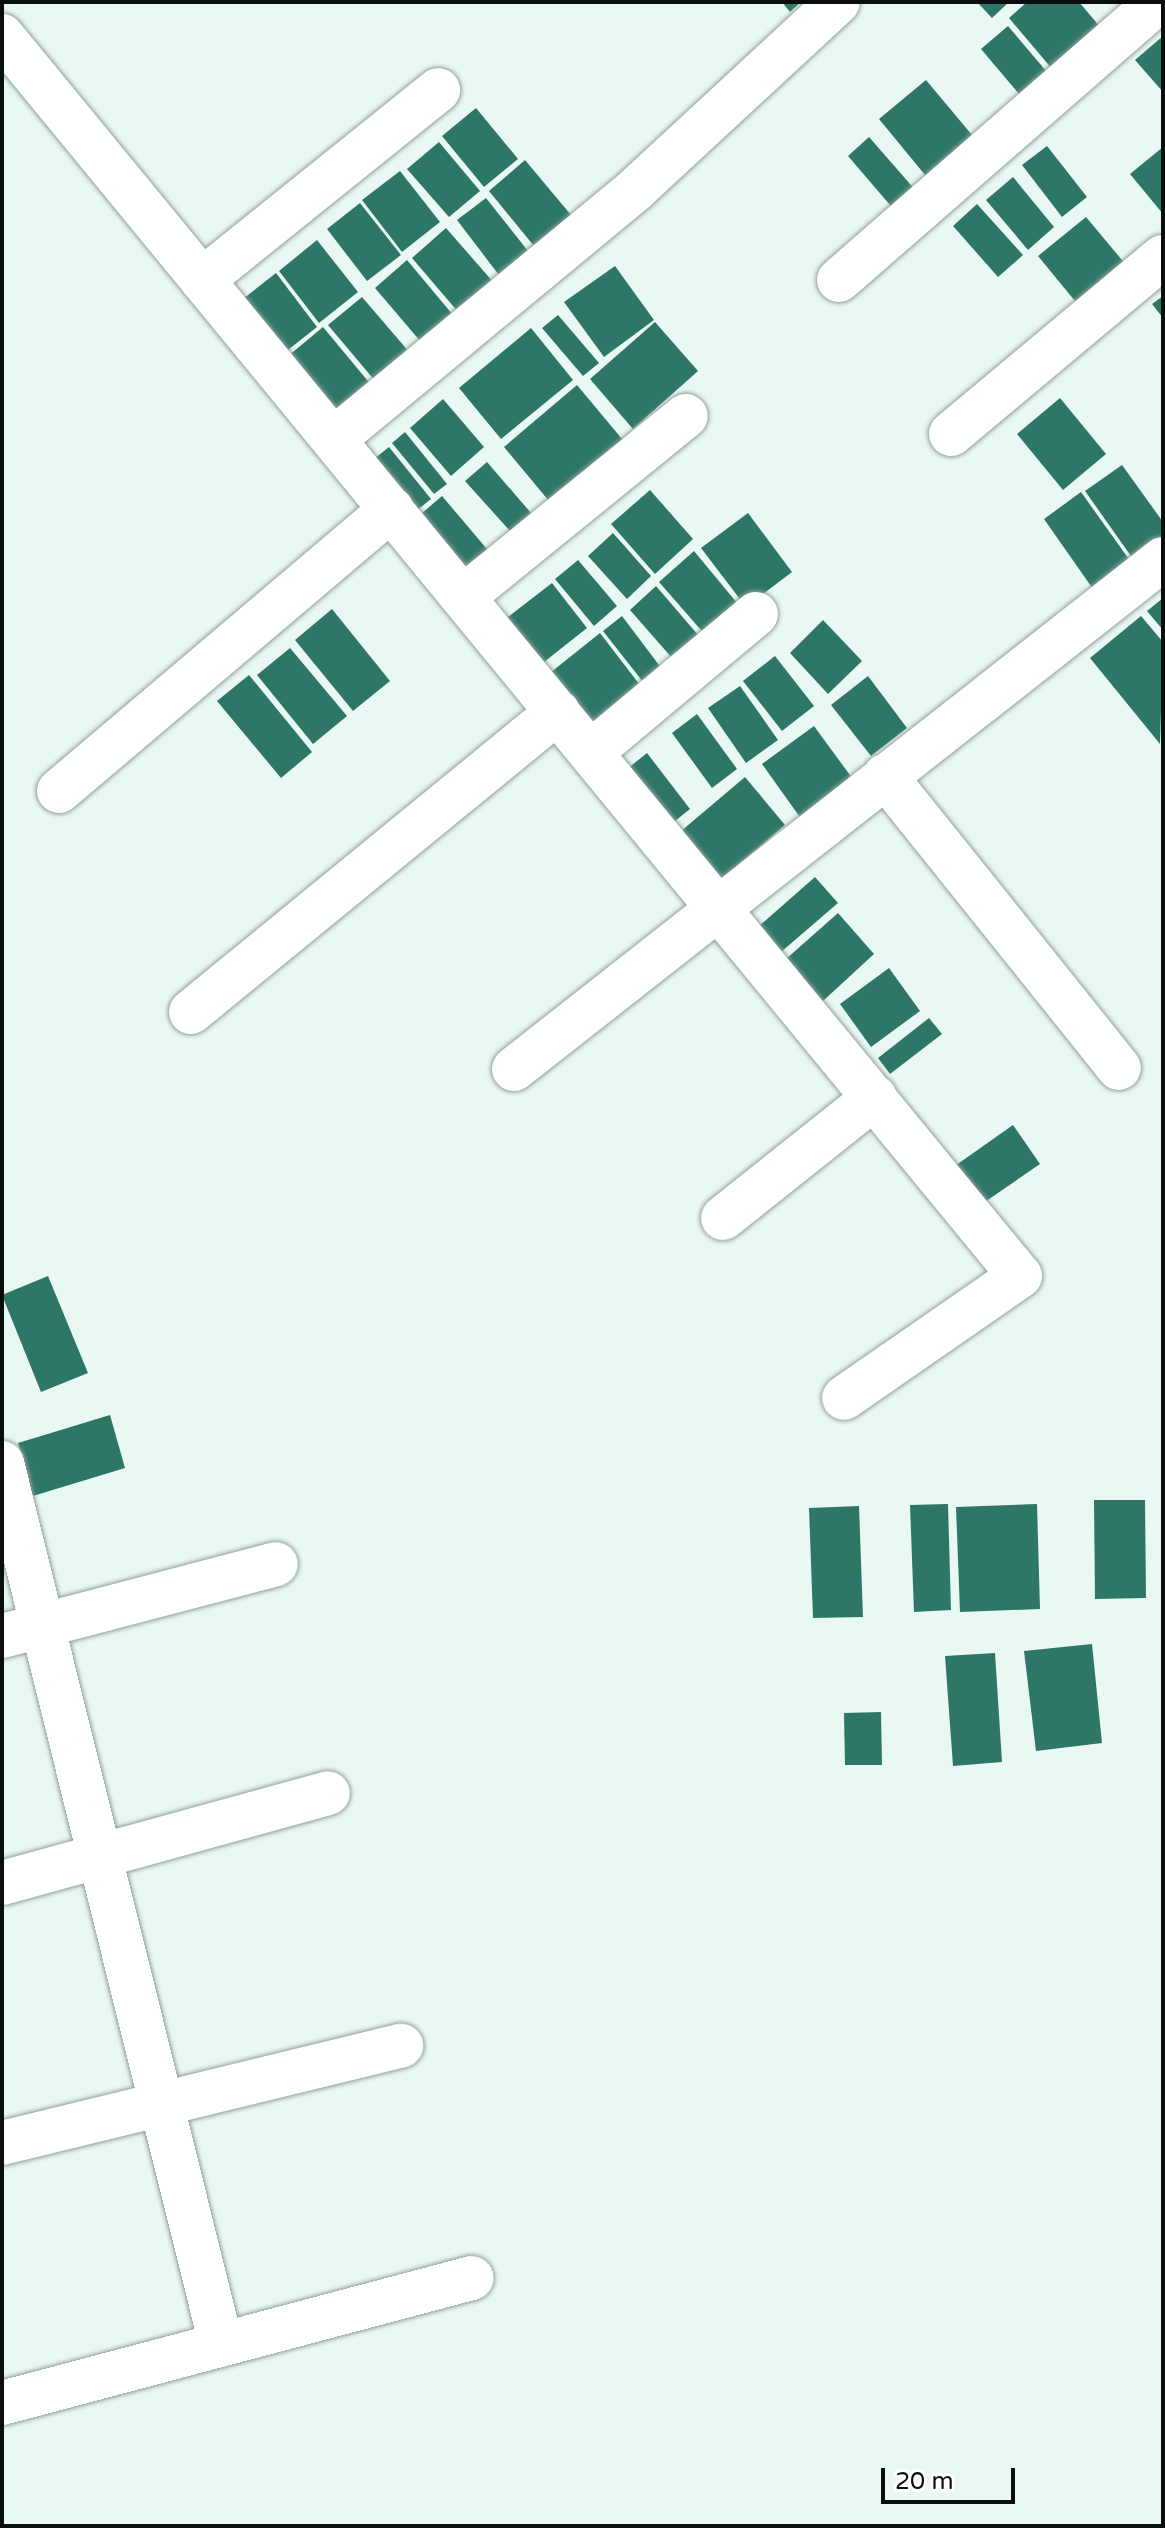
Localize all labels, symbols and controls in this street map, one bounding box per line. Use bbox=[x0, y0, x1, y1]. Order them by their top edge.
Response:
scale bar bbox=[885, 2452, 1019, 2502]
text: 20 m bbox=[895, 2467, 953, 2496]

